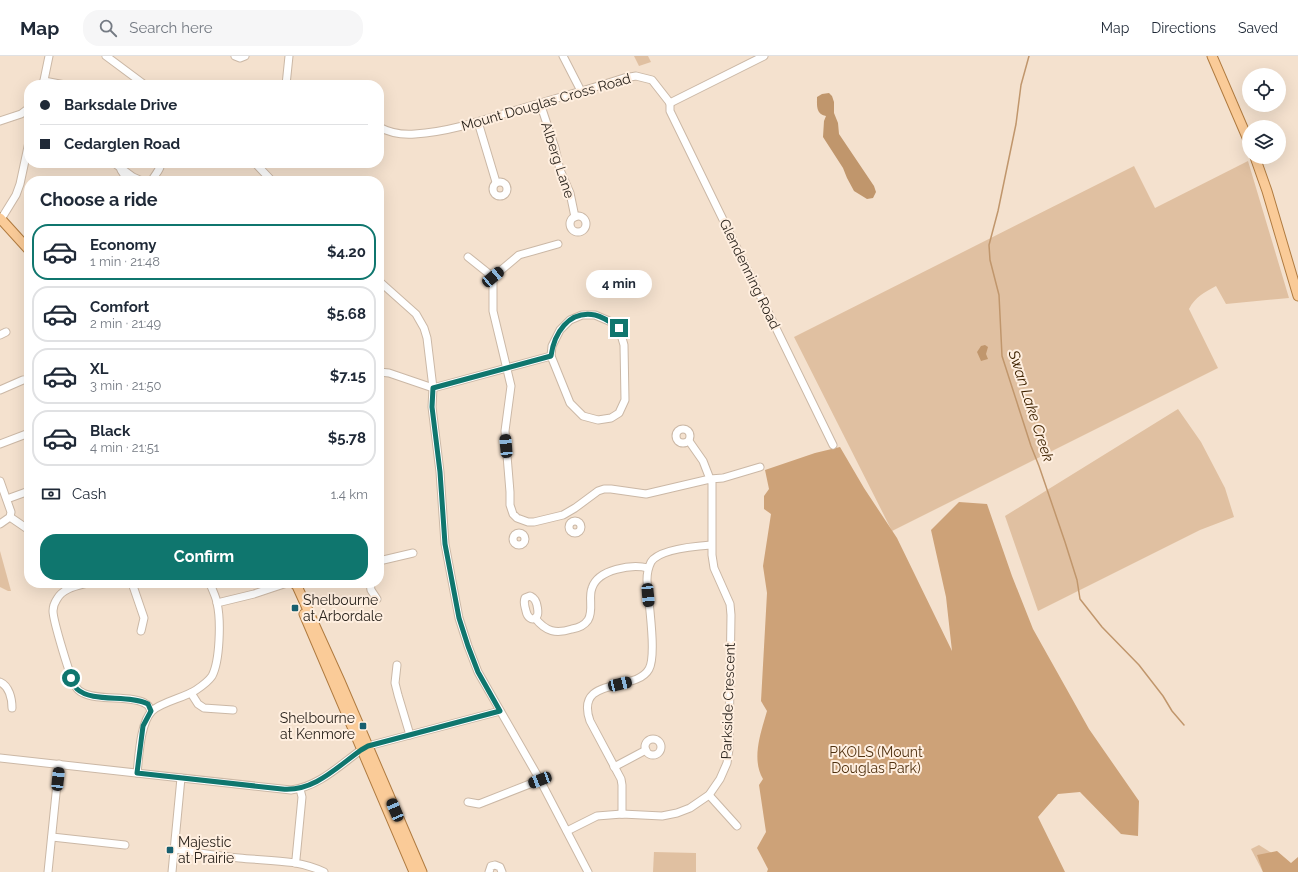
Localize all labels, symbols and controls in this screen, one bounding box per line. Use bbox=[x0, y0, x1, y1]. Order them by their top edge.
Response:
search box bbox=[83, 10, 363, 46]
text: Map bbox=[20, 17, 59, 39]
icon: search bbox=[97, 17, 119, 39]
text: Search here bbox=[129, 19, 213, 37]
text: Map bbox=[1101, 20, 1129, 36]
text: Directions bbox=[1151, 20, 1216, 36]
text: Saved bbox=[1238, 20, 1278, 36]
map controls bbox=[1242, 68, 1286, 164]
button: locate bbox=[1242, 68, 1286, 112]
street label: Mount Douglas Cross Road bbox=[459, 70, 633, 134]
text: Barksdale Drive bbox=[64, 96, 177, 114]
street label: Alberg Lane bbox=[538, 120, 578, 200]
button: layers bbox=[1242, 120, 1286, 164]
text: Cedarglen Road bbox=[64, 135, 180, 153]
text: Choose a ride bbox=[40, 189, 158, 210]
street label: Glendenning Road bbox=[716, 216, 784, 332]
icon: car bbox=[42, 234, 78, 270]
text: Economy bbox=[90, 236, 157, 254]
text: $4.20 bbox=[327, 243, 366, 261]
text: 1 min · 21:48 bbox=[90, 254, 160, 269]
car bbox=[480, 265, 506, 289]
callout: 4 min bbox=[586, 270, 652, 298]
text: 4 min bbox=[602, 276, 636, 291]
icon: car bbox=[42, 296, 78, 332]
text: Comfort bbox=[90, 298, 149, 316]
text: $5.68 bbox=[327, 305, 366, 323]
text: 2 min · 21:49 bbox=[90, 316, 161, 331]
route end bbox=[610, 319, 628, 337]
water label: Swan Lake Creek bbox=[1004, 347, 1058, 464]
icon: car bbox=[42, 358, 78, 394]
text: XL bbox=[90, 360, 108, 378]
text: $7.15 bbox=[330, 367, 366, 385]
text: 3 min · 21:50 bbox=[90, 378, 162, 393]
icon: car bbox=[42, 420, 78, 456]
text: Black bbox=[90, 422, 130, 440]
text: $5.78 bbox=[328, 429, 366, 447]
car bbox=[499, 434, 513, 458]
text: 4 min · 21:51 bbox=[90, 440, 159, 455]
icon: cash bbox=[40, 483, 62, 505]
text: Cash bbox=[72, 485, 106, 503]
text: 1.4 km bbox=[331, 487, 368, 502]
button: Confirm bbox=[40, 534, 368, 580]
car bbox=[641, 583, 655, 607]
place label: Shelbourne at Arbordale bbox=[303, 592, 383, 624]
marker: Shelbourne at Arbordale bbox=[290, 603, 300, 613]
street label: Parkside Crescent bbox=[718, 642, 738, 760]
route start bbox=[62, 669, 80, 687]
car bbox=[607, 675, 633, 693]
place label: Shelbourne at Kenmore bbox=[280, 710, 355, 742]
marker: Shelbourne at Kenmore bbox=[358, 721, 368, 731]
park label: PKOLS (Mount Douglas Park) bbox=[829, 744, 923, 776]
car bbox=[51, 766, 65, 792]
car bbox=[527, 770, 553, 790]
car bbox=[385, 797, 405, 823]
place label: Majestic at Prairie bbox=[178, 834, 234, 866]
marker: Majestic at Prairie bbox=[165, 845, 175, 855]

